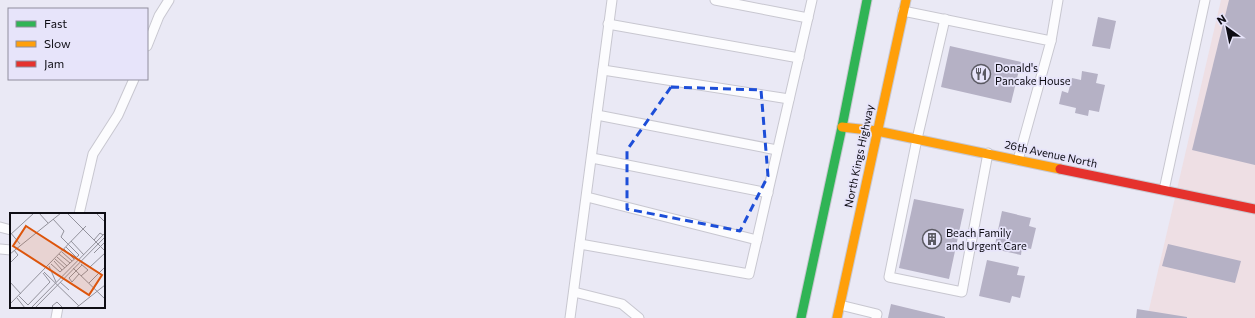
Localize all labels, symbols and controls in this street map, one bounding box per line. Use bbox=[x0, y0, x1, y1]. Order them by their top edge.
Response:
legend bbox=[8, 8, 148, 80]
north arrow bbox=[1207, 8, 1247, 48]
text: N bbox=[1214, 11, 1228, 27]
text: Fast bbox=[44, 16, 67, 30]
text: Slow bbox=[44, 36, 71, 50]
text: Jam bbox=[44, 56, 64, 71]
place label: Donald's Pancake House bbox=[995, 61, 1071, 87]
restaurant icon: Donald's Pancake House bbox=[970, 63, 992, 85]
street label: North Kings Highway bbox=[841, 103, 876, 209]
street label: 26th Avenue North bbox=[1004, 137, 1099, 170]
inset map bbox=[10, 213, 105, 308]
place label: Beach Family and Urgent Care bbox=[946, 226, 1027, 252]
building icon: Beach Family and Urgent Care bbox=[921, 228, 943, 250]

